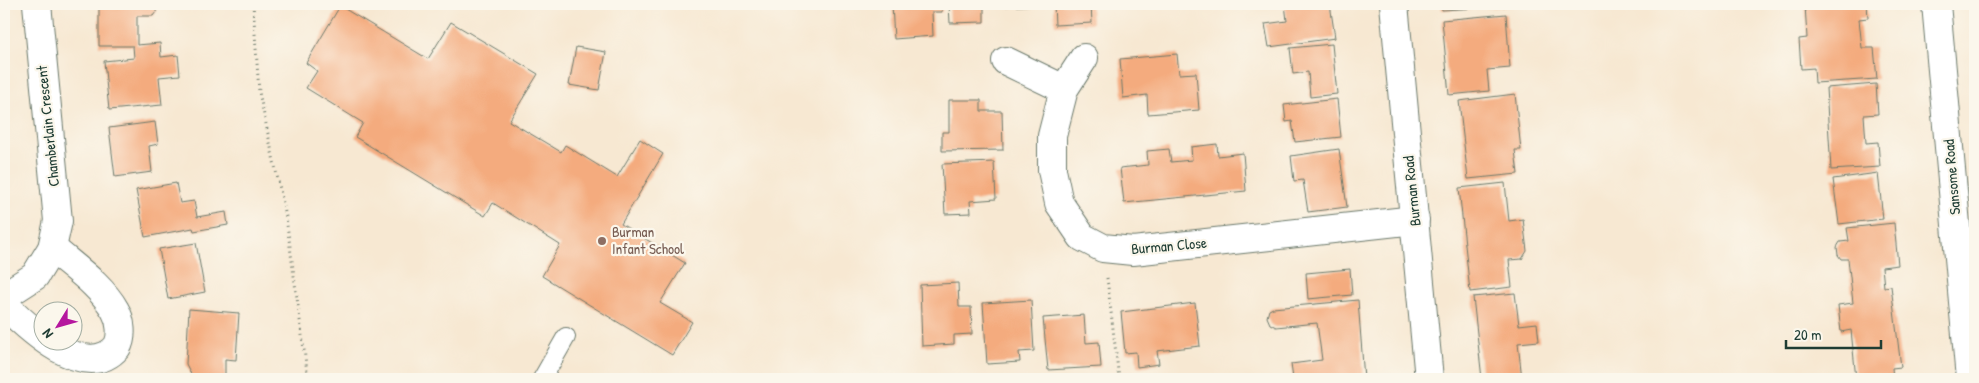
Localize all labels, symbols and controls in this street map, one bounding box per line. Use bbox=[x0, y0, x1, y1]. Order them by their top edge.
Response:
street label: Chamberlain Crescent bbox=[31, 64, 64, 188]
street label: Sansome Road bbox=[1938, 138, 1965, 216]
street label: Burman Road bbox=[1397, 155, 1426, 227]
place label: Burman Infant School bbox=[612, 221, 684, 259]
street label: Burman Close bbox=[1130, 232, 1208, 259]
marker: Burman Infant School bbox=[596, 235, 608, 247]
north arrow bbox=[32, 300, 82, 350]
scale bar bbox=[1786, 318, 1882, 350]
text: 20 m bbox=[1794, 324, 1821, 345]
text: N bbox=[37, 325, 57, 343]

